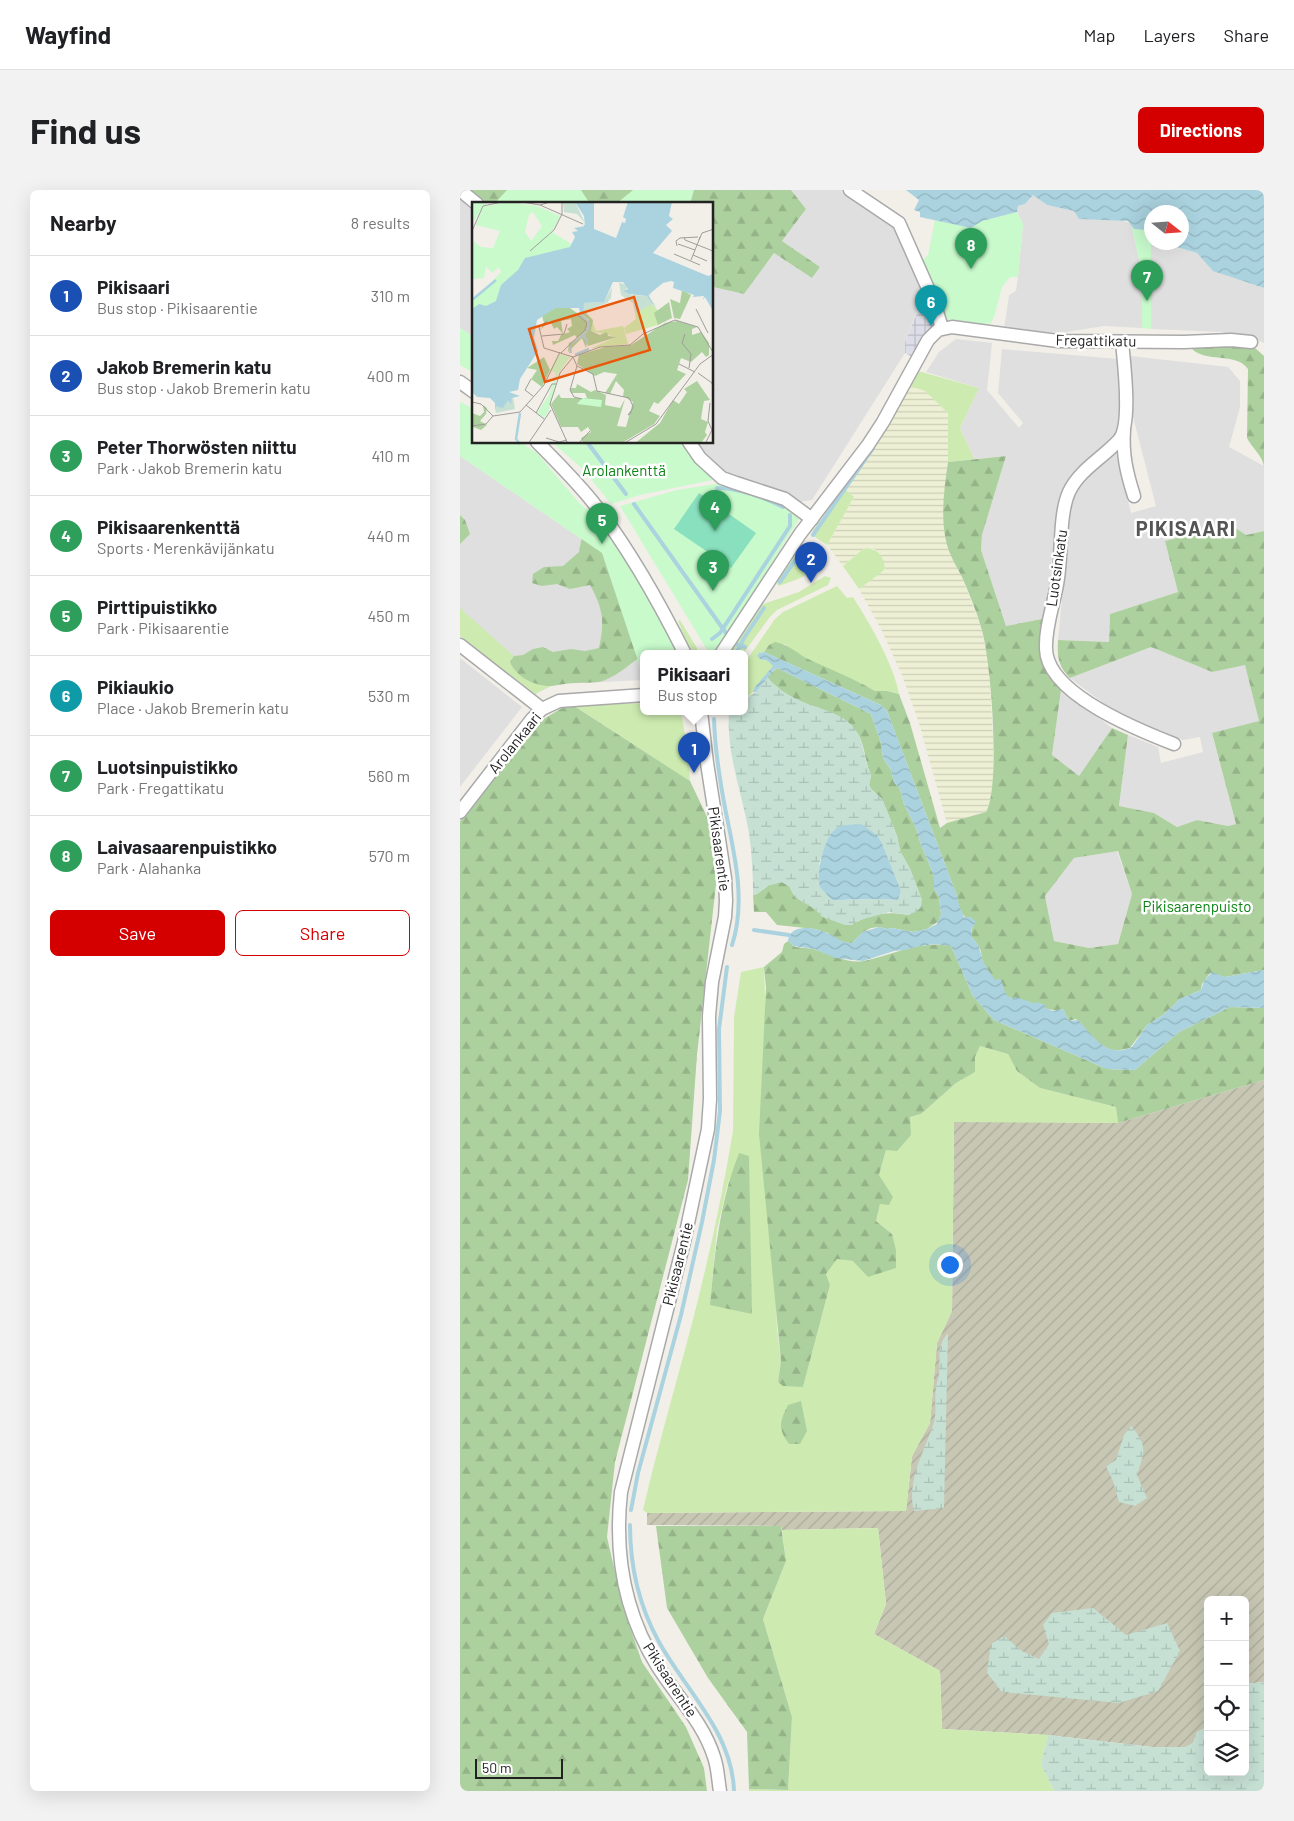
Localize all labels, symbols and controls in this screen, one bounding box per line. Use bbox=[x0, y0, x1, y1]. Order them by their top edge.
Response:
text: Wayfind bbox=[25, 20, 111, 49]
text: Map bbox=[1083, 24, 1115, 46]
text: Layers bbox=[1143, 24, 1196, 46]
text: Share bbox=[1224, 24, 1269, 46]
button: Directions bbox=[1138, 107, 1264, 153]
text: Find us bbox=[30, 109, 141, 151]
inset map bbox=[472, 202, 714, 444]
north arrow bbox=[1144, 205, 1189, 250]
text: Nearby bbox=[50, 210, 116, 235]
text: 8 results bbox=[351, 213, 410, 232]
pin: 8 bbox=[955, 228, 987, 269]
pin: 7 bbox=[1131, 260, 1163, 301]
text: Pikisaari bbox=[97, 275, 170, 298]
pin: 6 bbox=[915, 285, 947, 326]
text: 1 bbox=[63, 286, 69, 305]
text: 310 m bbox=[371, 286, 410, 305]
text: Bus stop · Pikisaarentie bbox=[97, 298, 258, 317]
street label: Fregattikatu bbox=[1056, 330, 1136, 350]
text: Jakob Bremerin katu bbox=[97, 355, 271, 378]
text: 2 bbox=[62, 366, 70, 385]
text: 400 m bbox=[367, 366, 410, 385]
text: Bus stop · Jakob Bremerin katu bbox=[97, 378, 311, 397]
text: Peter Thorwösten niittu bbox=[97, 435, 297, 458]
text: 3 bbox=[62, 446, 70, 465]
text: 410 m bbox=[372, 446, 410, 465]
text: Park · Jakob Bremerin katu bbox=[97, 458, 282, 477]
park label: Arolankenttä bbox=[582, 461, 666, 479]
pin: 4 bbox=[699, 490, 731, 531]
pin: 5 bbox=[586, 503, 618, 544]
text: Pikisaarenkenttä bbox=[97, 515, 240, 538]
district label: PIKISAARI bbox=[1136, 516, 1236, 540]
text: 4 bbox=[61, 526, 71, 545]
text: 440 m bbox=[367, 526, 410, 545]
street label: Luotsinkatu bbox=[1042, 528, 1070, 608]
text: Sports · Merenkävijänkatu bbox=[97, 538, 275, 557]
pin: 2 bbox=[795, 542, 827, 583]
pin: 3 bbox=[697, 550, 729, 591]
text: Pirttipuistikko bbox=[97, 595, 217, 618]
text: 5 bbox=[62, 606, 70, 625]
text: 450 m bbox=[367, 606, 410, 625]
text: Park · Pikisaarentie bbox=[97, 618, 229, 637]
popup bbox=[640, 650, 748, 715]
text: Pikisaari bbox=[658, 662, 730, 685]
text: Pikiaukio bbox=[97, 675, 174, 698]
text: Bus stop bbox=[658, 685, 718, 704]
text: 6 bbox=[62, 686, 70, 705]
text: 530 m bbox=[368, 686, 410, 705]
text: Place · Jakob Bremerin katu bbox=[97, 698, 289, 717]
street label: Arolankaari bbox=[484, 708, 544, 777]
pin: 1 bbox=[678, 732, 710, 773]
text: Luotsinpuistikko bbox=[97, 755, 238, 778]
text: 7 bbox=[62, 766, 70, 785]
text: 560 m bbox=[368, 766, 410, 785]
text: Park · Fregattikatu bbox=[97, 778, 224, 797]
street label: Pikisaarentie bbox=[705, 805, 735, 892]
text: Laivasaarenpuistikko bbox=[97, 835, 277, 858]
text: 8 bbox=[62, 846, 70, 865]
text: 570 m bbox=[369, 846, 410, 865]
text: Park · Alahanka bbox=[97, 858, 201, 877]
park label: Pikisaarenpuisto bbox=[1143, 897, 1251, 915]
button: Save bbox=[50, 910, 225, 956]
button: Share bbox=[235, 910, 410, 956]
street label: Pikisaarentie bbox=[658, 1220, 696, 1307]
your location bbox=[937, 1252, 963, 1278]
map controls bbox=[1204, 1596, 1249, 1776]
button: + bbox=[1204, 1596, 1249, 1641]
street label: Pikisaarentie bbox=[640, 1639, 702, 1720]
button: − bbox=[1204, 1641, 1249, 1686]
button: locate bbox=[1204, 1686, 1249, 1731]
button: layers bbox=[1204, 1731, 1249, 1776]
scale bar bbox=[475, 1756, 562, 1779]
text: 50 m bbox=[482, 1759, 511, 1776]

